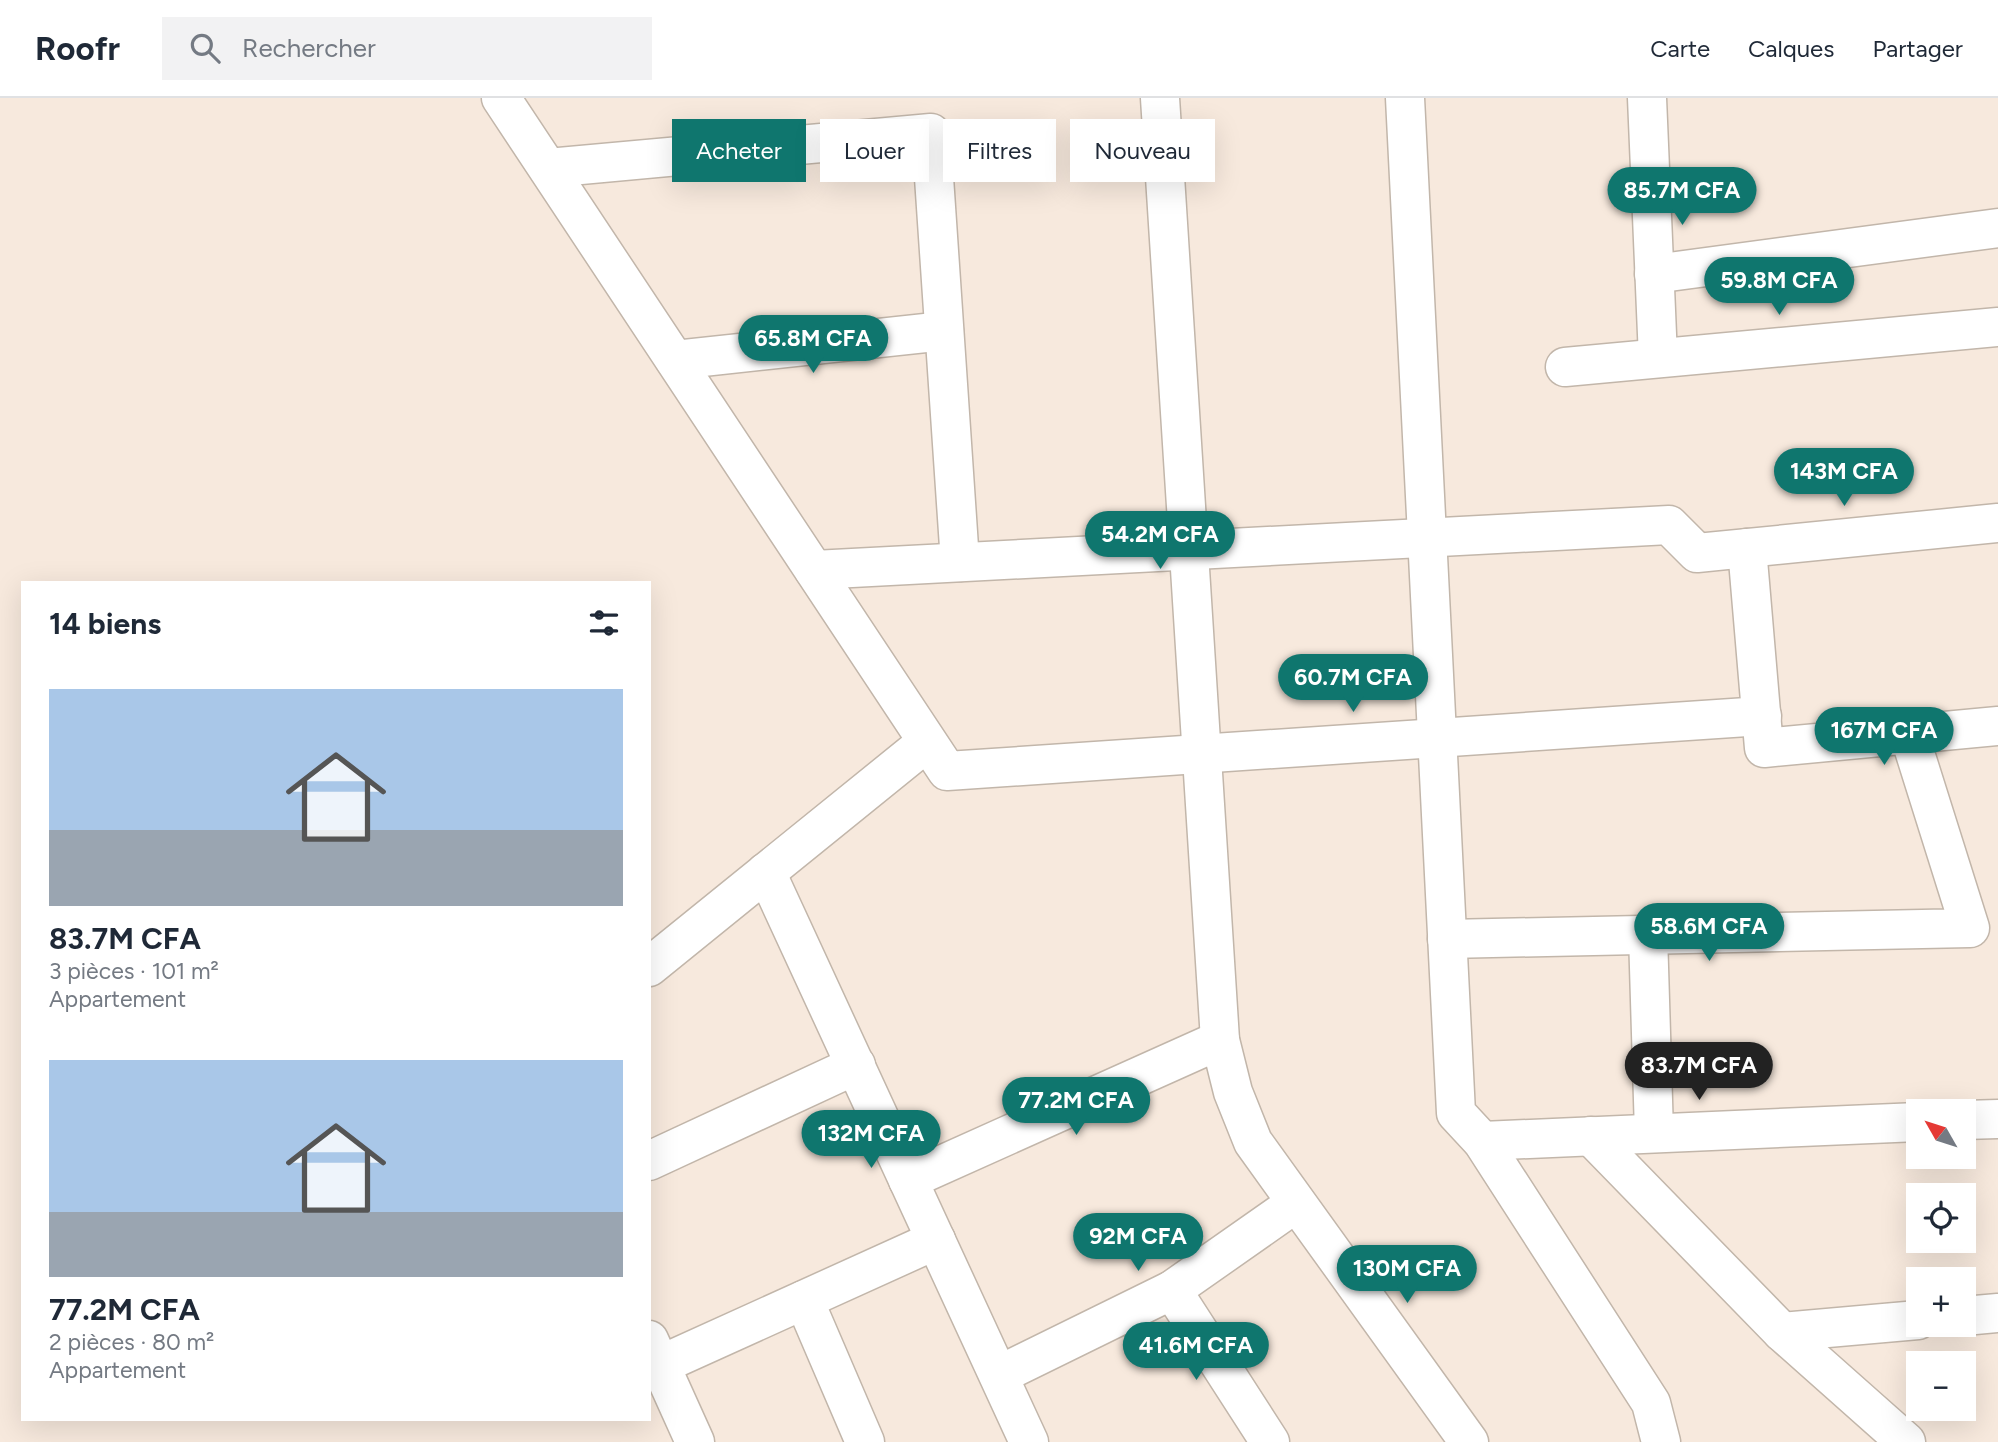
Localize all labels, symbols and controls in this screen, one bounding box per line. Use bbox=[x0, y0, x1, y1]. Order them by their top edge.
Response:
search box bbox=[162, 17, 652, 80]
text: Roofr bbox=[35, 29, 120, 68]
icon: search bbox=[186, 29, 224, 67]
text: Rechercher bbox=[242, 32, 376, 64]
text: Carte bbox=[1650, 34, 1710, 63]
text: Calques bbox=[1748, 34, 1834, 63]
text: Partager bbox=[1872, 34, 1963, 63]
chip: Acheter bbox=[672, 119, 806, 182]
chip: Louer bbox=[820, 119, 929, 182]
chip: Filtres bbox=[943, 119, 1056, 182]
chip: Nouveau bbox=[1070, 119, 1215, 182]
pin: 85.7M CFA bbox=[1602, 167, 1762, 227]
text: 85.7M CFA bbox=[1624, 176, 1740, 204]
pin: 59.8M CFA bbox=[1699, 258, 1859, 317]
text: 59.8M CFA bbox=[1720, 266, 1838, 294]
pin: 65.8M CFA bbox=[733, 316, 893, 375]
text: 65.8M CFA bbox=[754, 324, 872, 352]
pin: 143M CFA bbox=[1772, 448, 1916, 508]
text: 143M CFA bbox=[1790, 457, 1898, 485]
pin: 54.2M CFA bbox=[1080, 512, 1240, 571]
text: 54.2M CFA bbox=[1101, 520, 1219, 548]
icon: filters bbox=[585, 604, 623, 642]
text: 14 biens bbox=[49, 605, 161, 642]
pin: 60.7M CFA bbox=[1273, 654, 1433, 714]
text: 60.7M CFA bbox=[1294, 663, 1412, 691]
pin: 167M CFA bbox=[1812, 708, 1956, 767]
text: 167M CFA bbox=[1831, 716, 1937, 744]
icon: home bbox=[273, 734, 399, 860]
pin: 58.6M CFA bbox=[1629, 904, 1789, 963]
text: 58.6M CFA bbox=[1650, 912, 1768, 940]
text: 83.7M CFA bbox=[49, 920, 201, 957]
text: 3 pièces · 101 m² bbox=[49, 957, 219, 985]
text: Appartement bbox=[49, 985, 186, 1013]
pin: 83.7M CFA bbox=[1619, 1042, 1779, 1102]
text: 83.7M CFA bbox=[1641, 1051, 1757, 1079]
pin: 77.2M CFA bbox=[996, 1077, 1156, 1137]
text: 77.2M CFA bbox=[1018, 1086, 1134, 1114]
north arrow bbox=[1906, 1099, 1976, 1169]
map controls bbox=[1906, 1099, 1976, 1421]
icon: home bbox=[273, 1105, 399, 1231]
pin: 132M CFA bbox=[799, 1110, 943, 1170]
text: 132M CFA bbox=[818, 1119, 924, 1147]
button: locate bbox=[1906, 1183, 1976, 1253]
pin: 92M CFA bbox=[1073, 1214, 1203, 1273]
text: 92M CFA bbox=[1089, 1222, 1187, 1250]
pin: 130M CFA bbox=[1335, 1246, 1479, 1305]
text: 130M CFA bbox=[1353, 1254, 1461, 1282]
button: + bbox=[1906, 1267, 1976, 1337]
text: 77.2M CFA bbox=[49, 1291, 200, 1328]
pin: 41.6M CFA bbox=[1116, 1322, 1276, 1382]
text: 2 pièces · 80 m² bbox=[49, 1328, 214, 1356]
text: 41.6M CFA bbox=[1139, 1331, 1253, 1359]
button: − bbox=[1906, 1351, 1976, 1421]
text: Appartement bbox=[49, 1356, 186, 1384]

